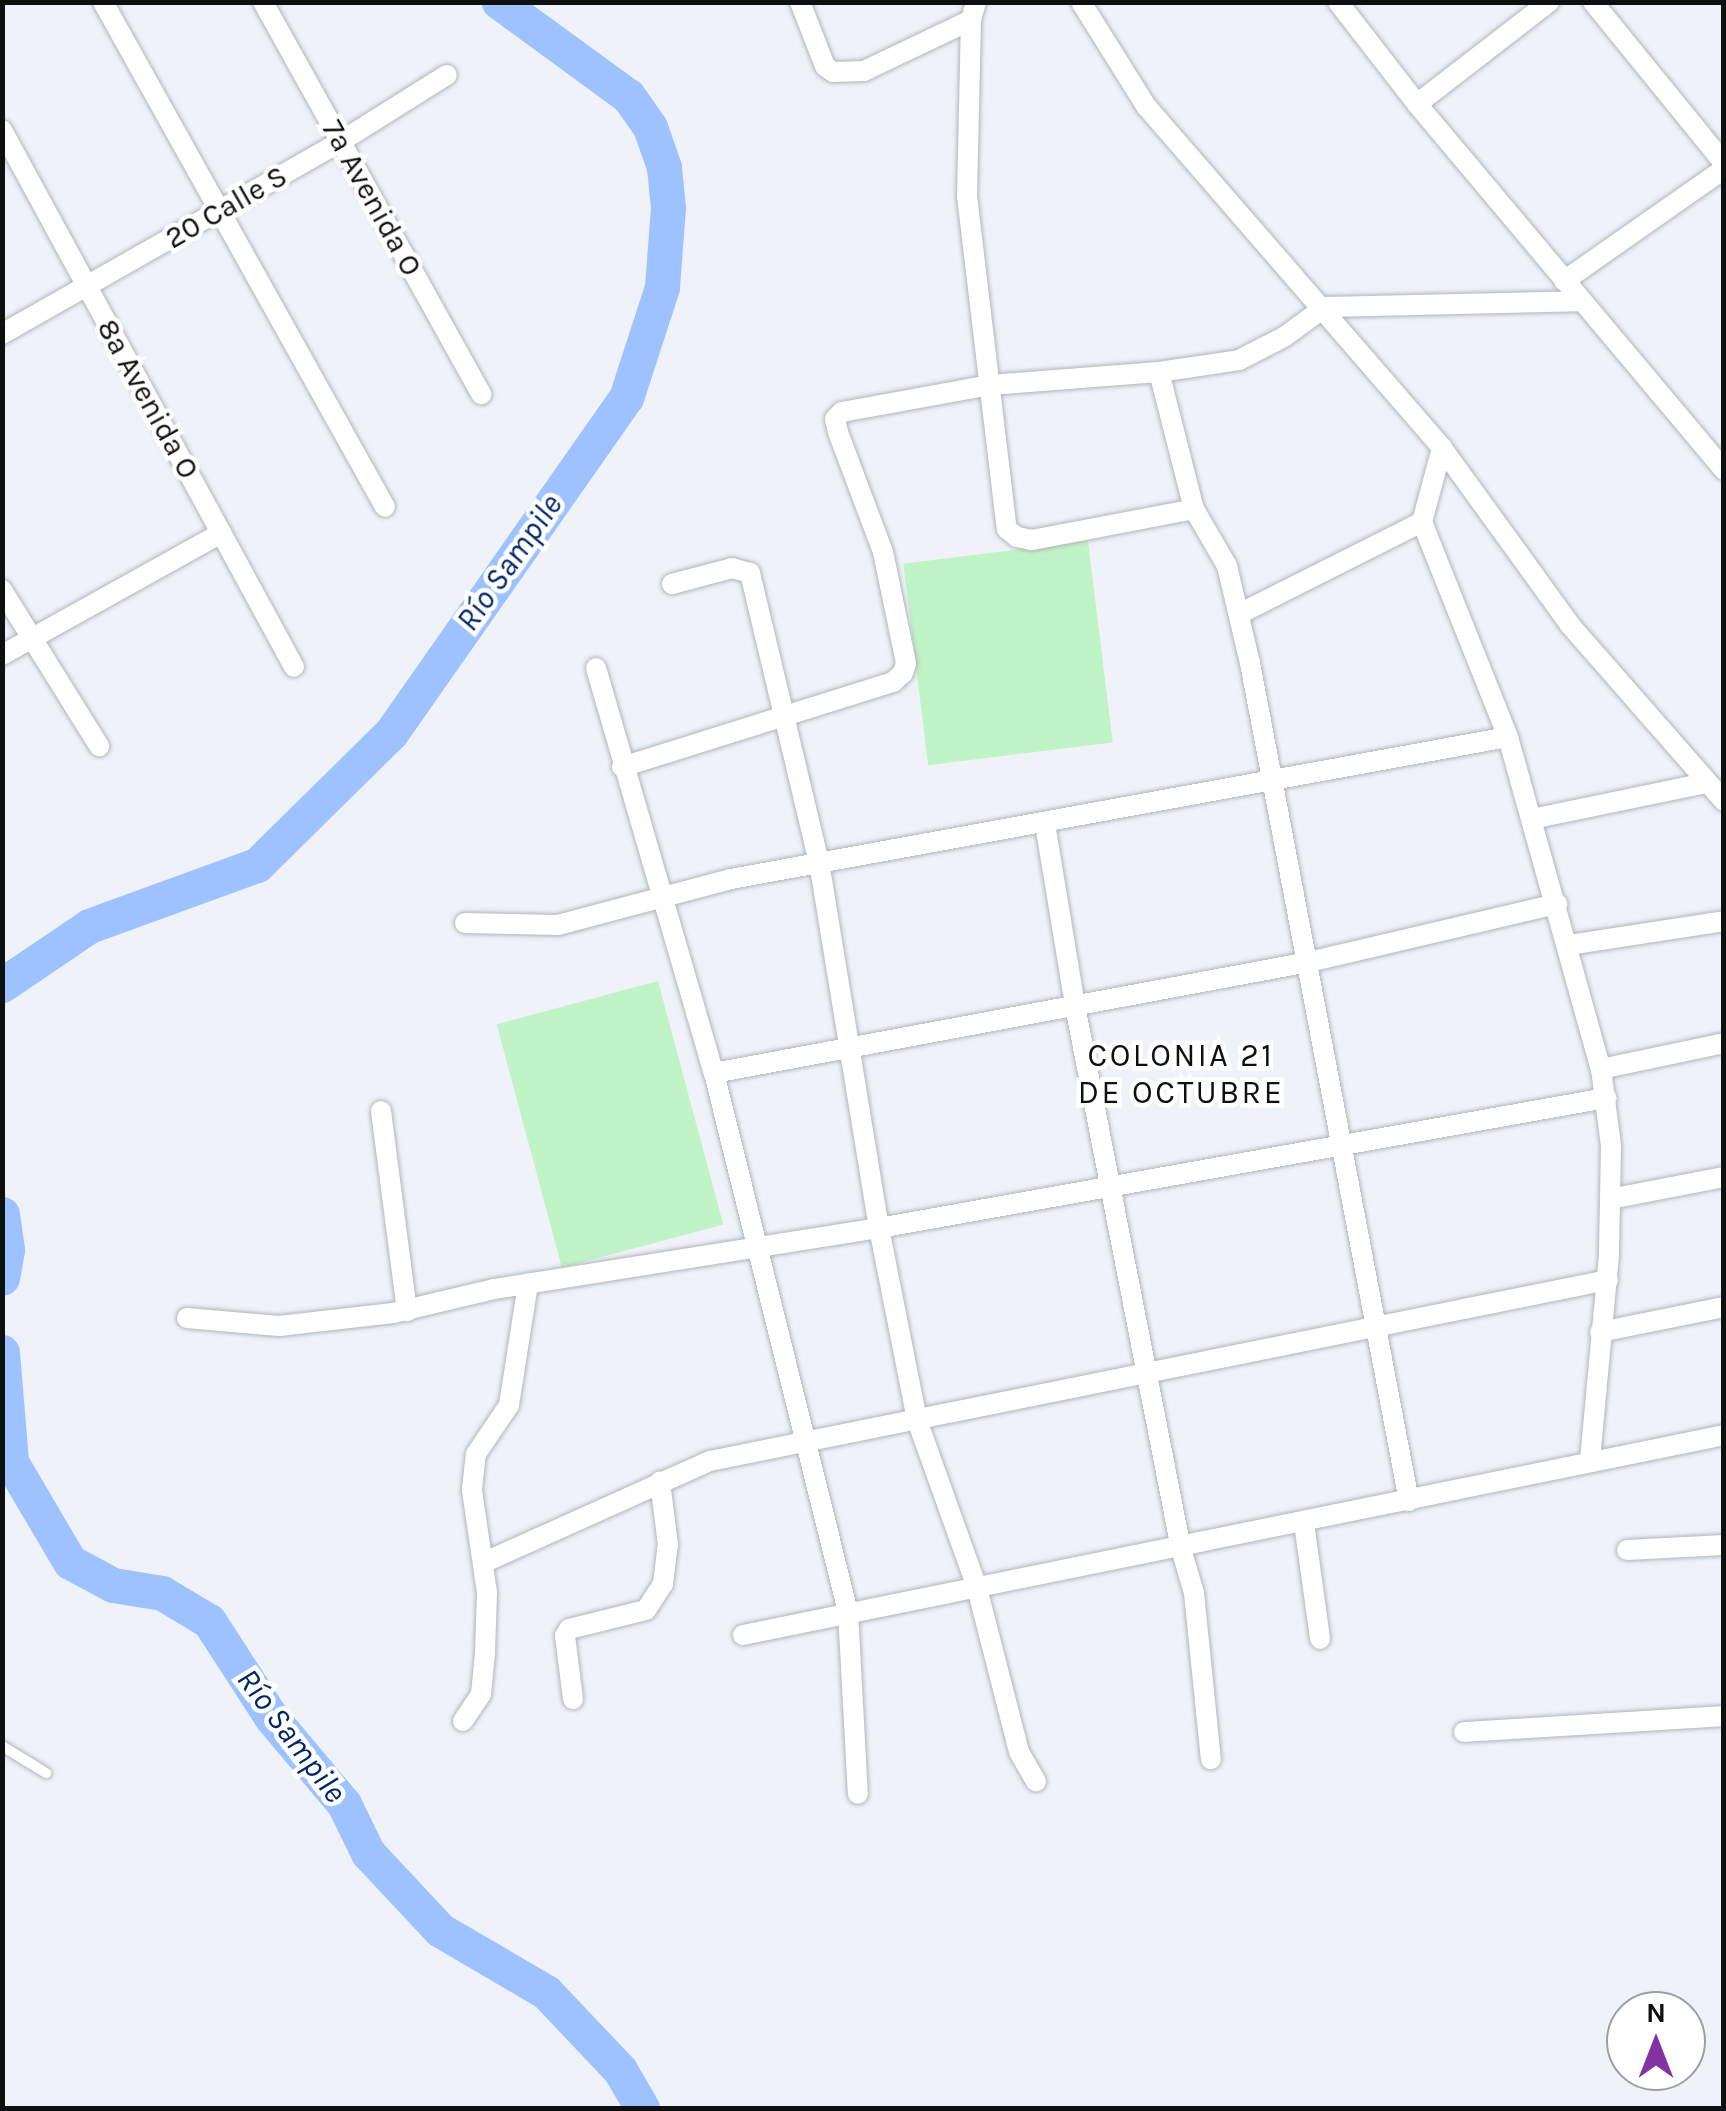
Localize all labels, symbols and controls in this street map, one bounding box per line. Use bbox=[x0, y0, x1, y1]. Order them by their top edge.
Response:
street label: 7a Avenida O bbox=[314, 114, 430, 282]
street label: 20 Calle S bbox=[159, 158, 293, 256]
street label: 8a Avenida O bbox=[89, 313, 207, 485]
water label: Río Sampile bbox=[449, 487, 571, 639]
district label: COLONIA 21 DE OCTUBRE bbox=[1078, 1038, 1284, 1113]
water label: Río Sampile bbox=[228, 1661, 354, 1811]
north arrow bbox=[1606, 1991, 1706, 2091]
text: N bbox=[1646, 1996, 1666, 2029]

